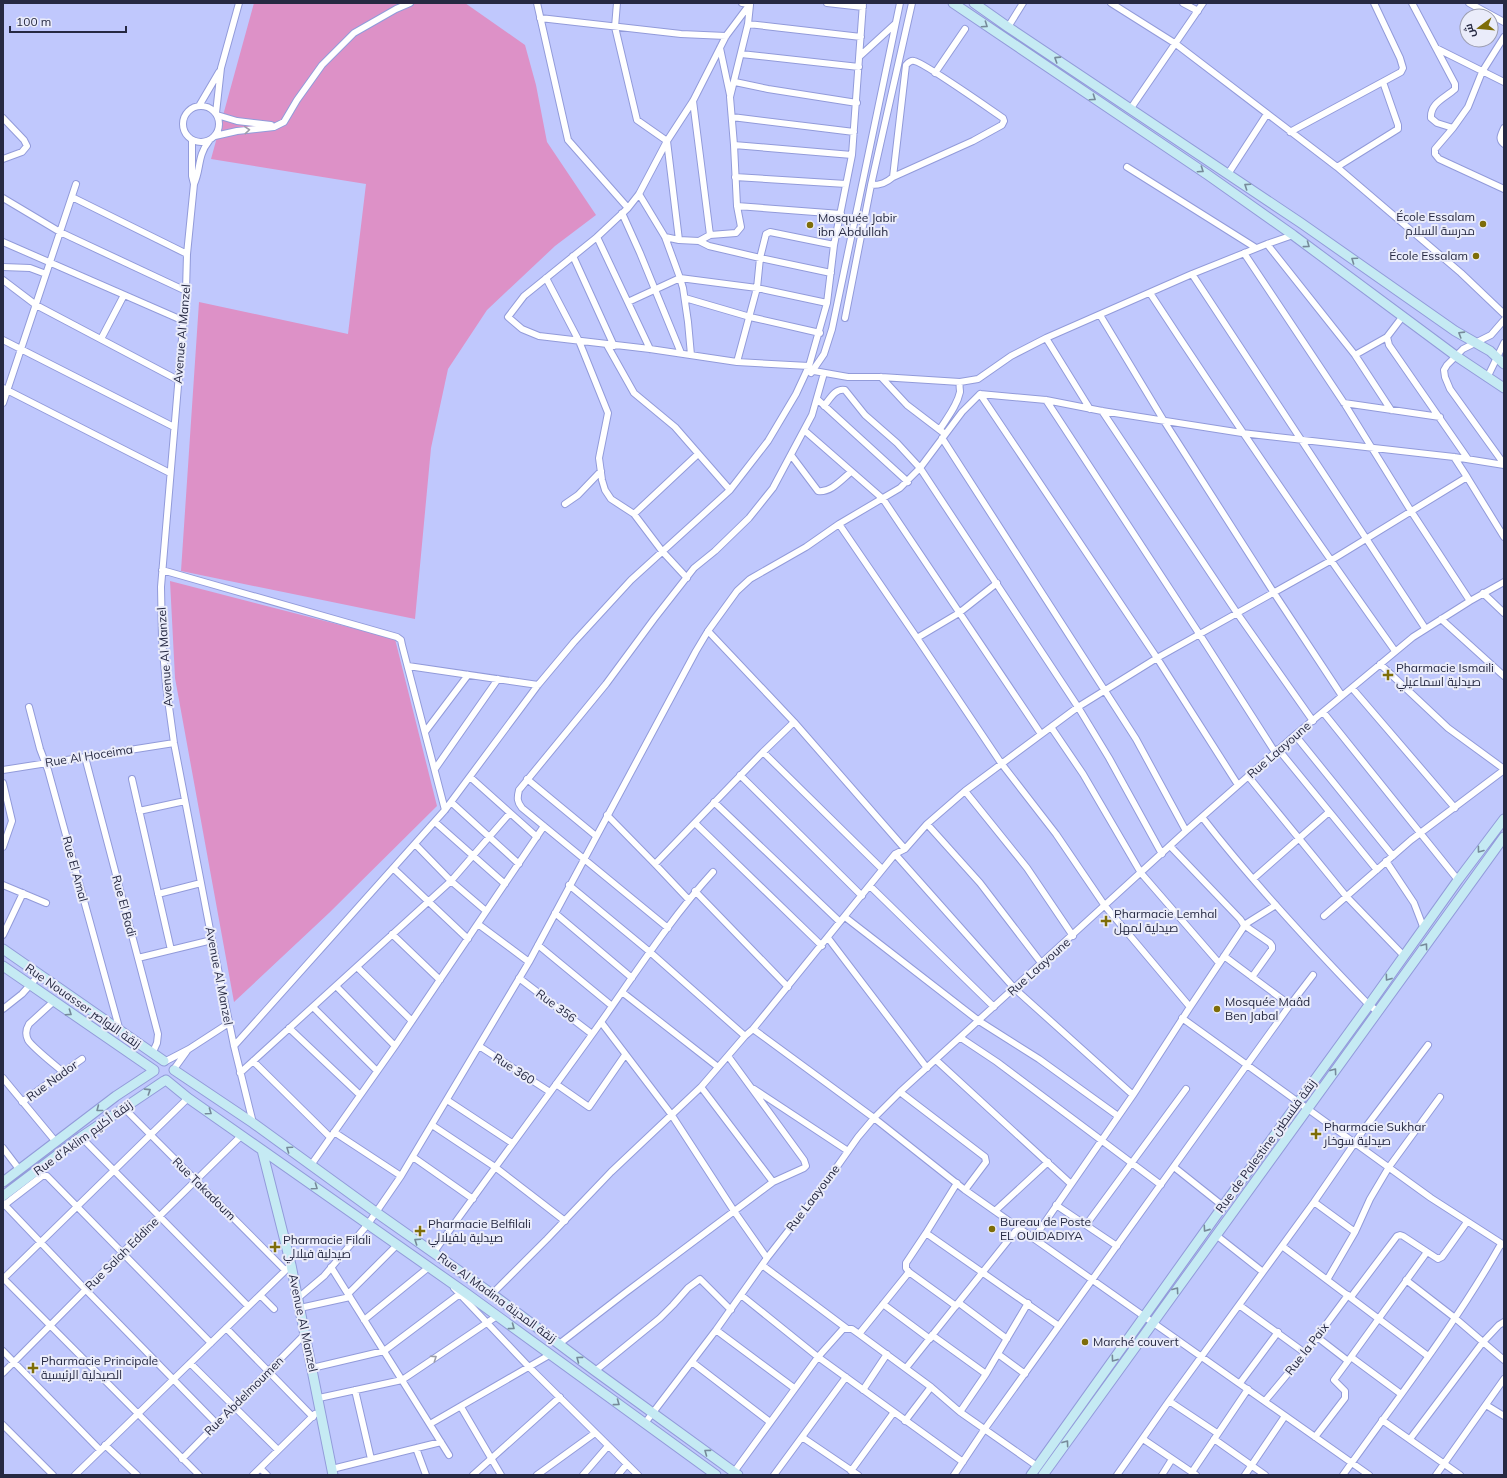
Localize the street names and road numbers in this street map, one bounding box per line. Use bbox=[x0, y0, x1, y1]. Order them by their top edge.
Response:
street label: Avenue Al Manzel bbox=[170, 284, 193, 384]
street label: Avenue Al Manzel bbox=[154, 607, 175, 707]
street label: Rue Laayoune bbox=[1244, 718, 1314, 781]
street label: Rue Al Hoceima bbox=[44, 741, 134, 770]
street label: Rue El Amal bbox=[60, 834, 91, 903]
street label: Rue El Badi bbox=[109, 873, 140, 939]
street label: Avenue Al Manzel bbox=[203, 926, 236, 1026]
street label: Rue Laayoune bbox=[1004, 934, 1073, 999]
street label: Rue Nouasser زنقة النواصر bbox=[22, 960, 144, 1051]
street label: Rue 356 bbox=[533, 986, 579, 1026]
street label: Rue 360 bbox=[491, 1050, 538, 1088]
street label: Rue Nador bbox=[23, 1057, 81, 1104]
street label: Rue de Palestine زنقة فلسطين bbox=[1212, 1076, 1319, 1216]
street label: Rue d’Aklim زنقة أكليم bbox=[30, 1097, 136, 1179]
street label: Rue Takadoum bbox=[170, 1154, 239, 1223]
street label: Rue Laayoune bbox=[783, 1161, 842, 1234]
street label: Rue Salah Eddine bbox=[82, 1214, 161, 1293]
street label: Rue Al Madina زنقة المدينة bbox=[435, 1249, 560, 1346]
street label: Avenue Al Manzel bbox=[286, 1273, 321, 1373]
street label: Rue la Paix bbox=[1282, 1319, 1332, 1378]
street label: Rue Abdelmoumen bbox=[201, 1353, 286, 1438]

